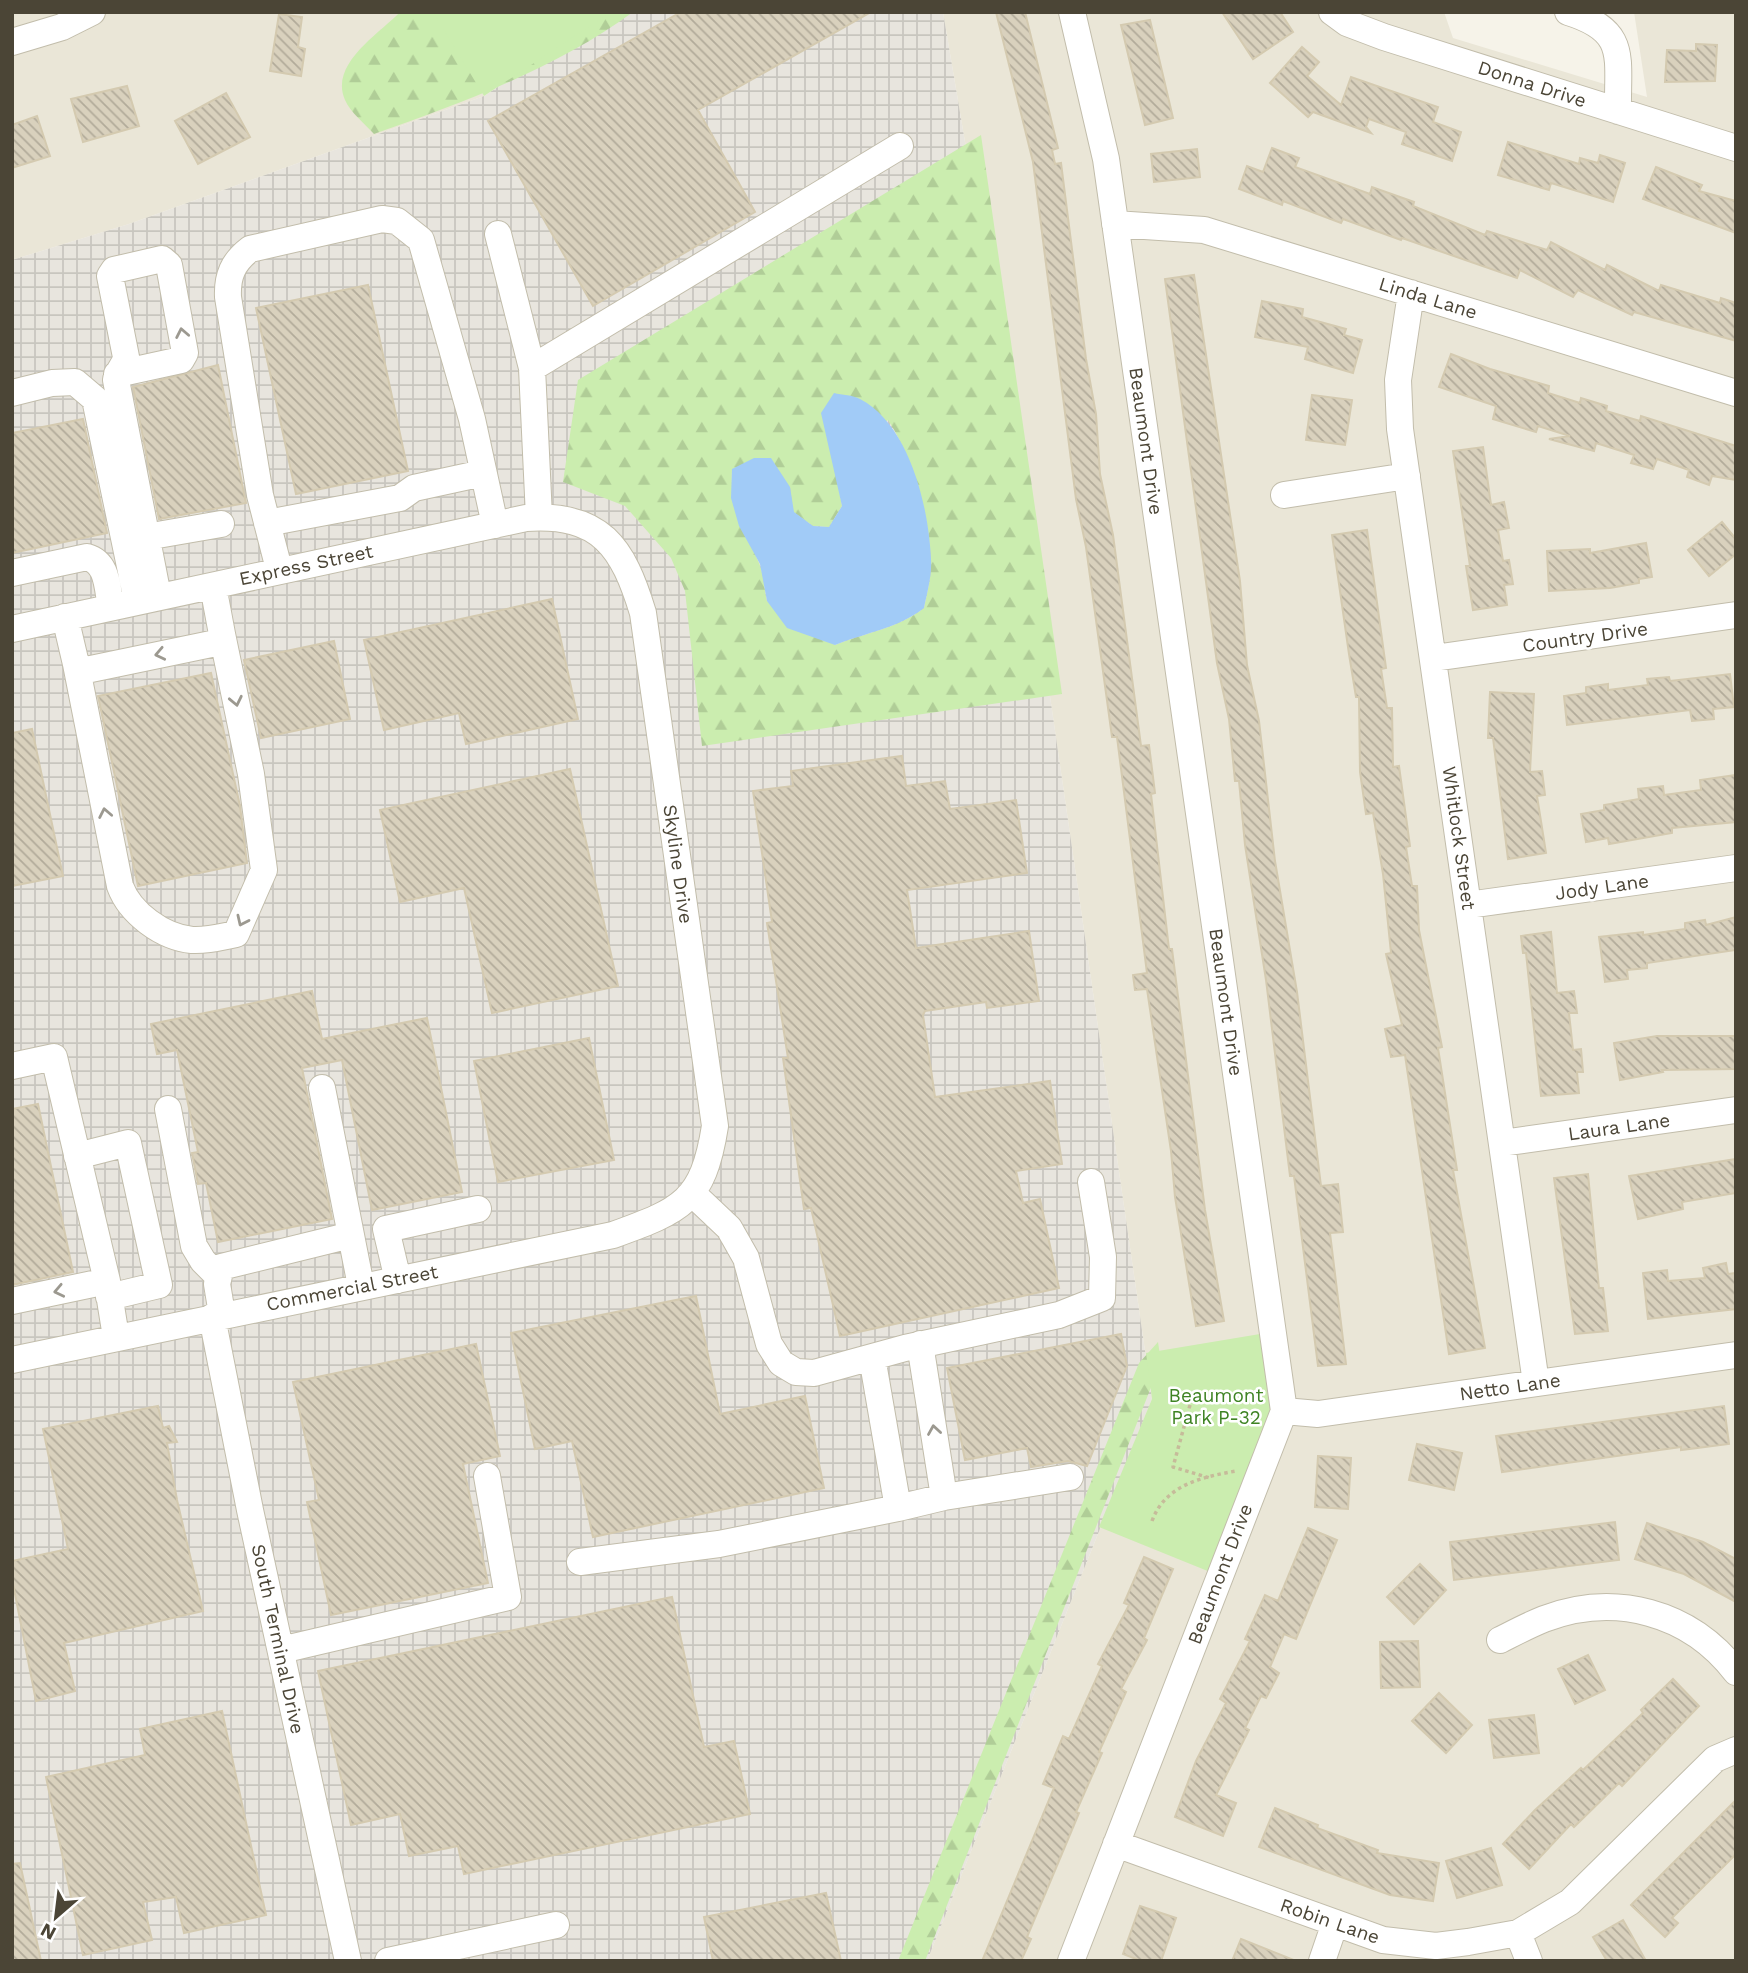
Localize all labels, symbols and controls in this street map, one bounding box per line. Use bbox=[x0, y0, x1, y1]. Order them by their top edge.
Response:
street label: Donna Drive bbox=[1475, 56, 1589, 112]
street label: Linda Lane bbox=[1376, 272, 1480, 324]
one-way arrow bbox=[175, 328, 190, 339]
street label: Beaumont Drive bbox=[1124, 366, 1168, 516]
street label: Express Street bbox=[237, 540, 375, 590]
street label: Country Drive bbox=[1521, 617, 1649, 657]
one-way arrow bbox=[154, 646, 166, 661]
one-way arrow bbox=[228, 695, 243, 707]
street label: Whitlock Street bbox=[1438, 765, 1480, 911]
street label: Skyline Drive bbox=[658, 803, 698, 925]
one-way arrow bbox=[98, 807, 113, 819]
street label: Jody Lane bbox=[1554, 869, 1650, 905]
one-way arrow bbox=[236, 914, 250, 926]
street label: Beaumont Drive bbox=[1204, 927, 1248, 1077]
street label: Laura Lane bbox=[1566, 1108, 1672, 1146]
street label: Commercial Street bbox=[264, 1260, 440, 1316]
one-way arrow bbox=[53, 1282, 65, 1297]
street label: Netto Lane bbox=[1458, 1369, 1562, 1405]
park label: Beaumont Park P-32 bbox=[1169, 1384, 1264, 1429]
one-way arrow bbox=[926, 1424, 941, 1436]
street label: Beaumont Drive bbox=[1183, 1500, 1257, 1648]
street label: South Terminal Drive bbox=[247, 1542, 309, 1736]
north arrow bbox=[21, 1882, 91, 1952]
street label: Robin Lane bbox=[1277, 1893, 1383, 1949]
text: N bbox=[37, 1918, 60, 1945]

